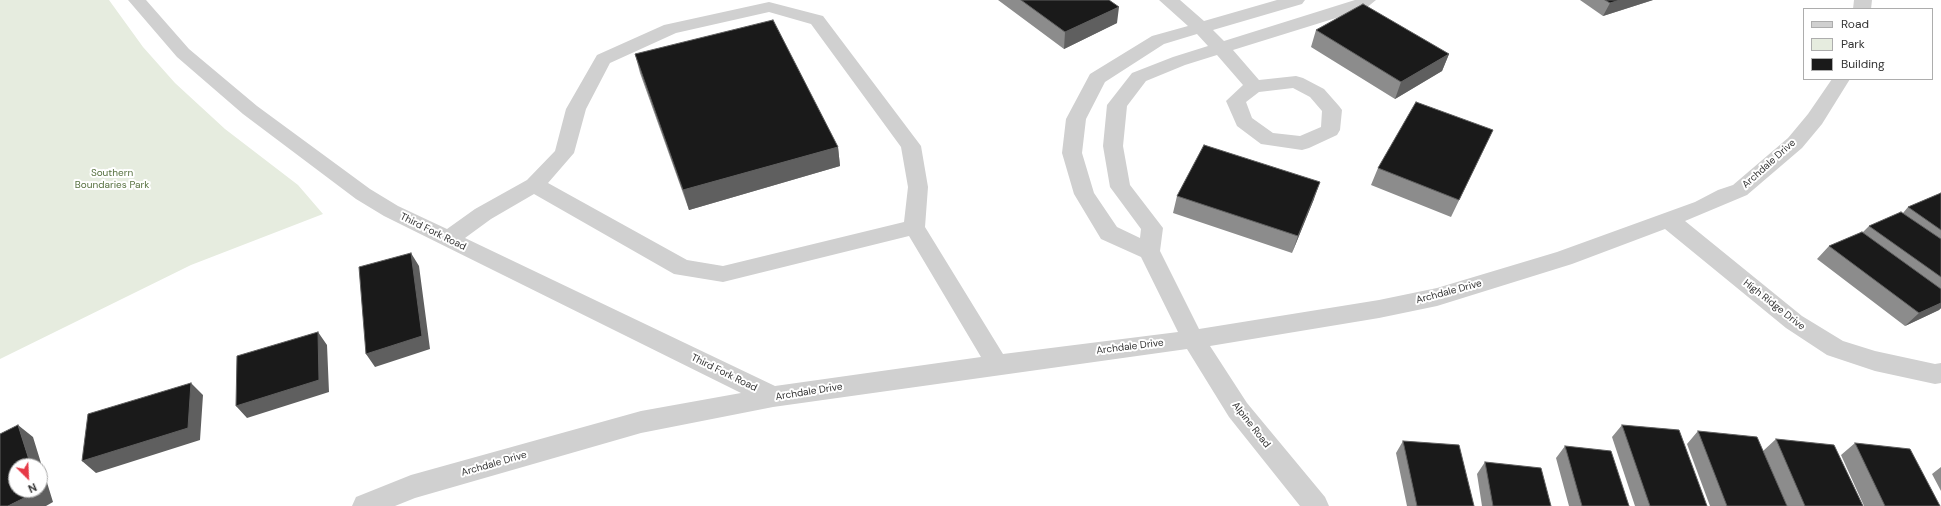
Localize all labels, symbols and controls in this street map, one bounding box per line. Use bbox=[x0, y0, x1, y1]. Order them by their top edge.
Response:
legend bbox=[1803, 8, 1933, 80]
text: Road bbox=[1841, 16, 1869, 32]
text: Park bbox=[1841, 36, 1865, 52]
text: Building bbox=[1841, 56, 1885, 72]
street label: Archdale Drive bbox=[1740, 137, 1798, 191]
park label: Southern Boundaries Park bbox=[75, 167, 149, 190]
street label: Third Fork Road bbox=[398, 211, 468, 253]
street label: Archdale Drive bbox=[1415, 277, 1483, 307]
street label: High Ridge Drive bbox=[1741, 277, 1807, 333]
street label: Archdale Drive bbox=[1096, 337, 1164, 357]
street label: Third Fork Road bbox=[689, 352, 759, 394]
street label: Archdale Drive bbox=[775, 381, 843, 403]
street label: Alpine Road bbox=[1229, 400, 1273, 450]
street label: Archdale Drive bbox=[460, 449, 528, 479]
north arrow bbox=[8, 458, 48, 498]
text: N bbox=[26, 480, 39, 496]

